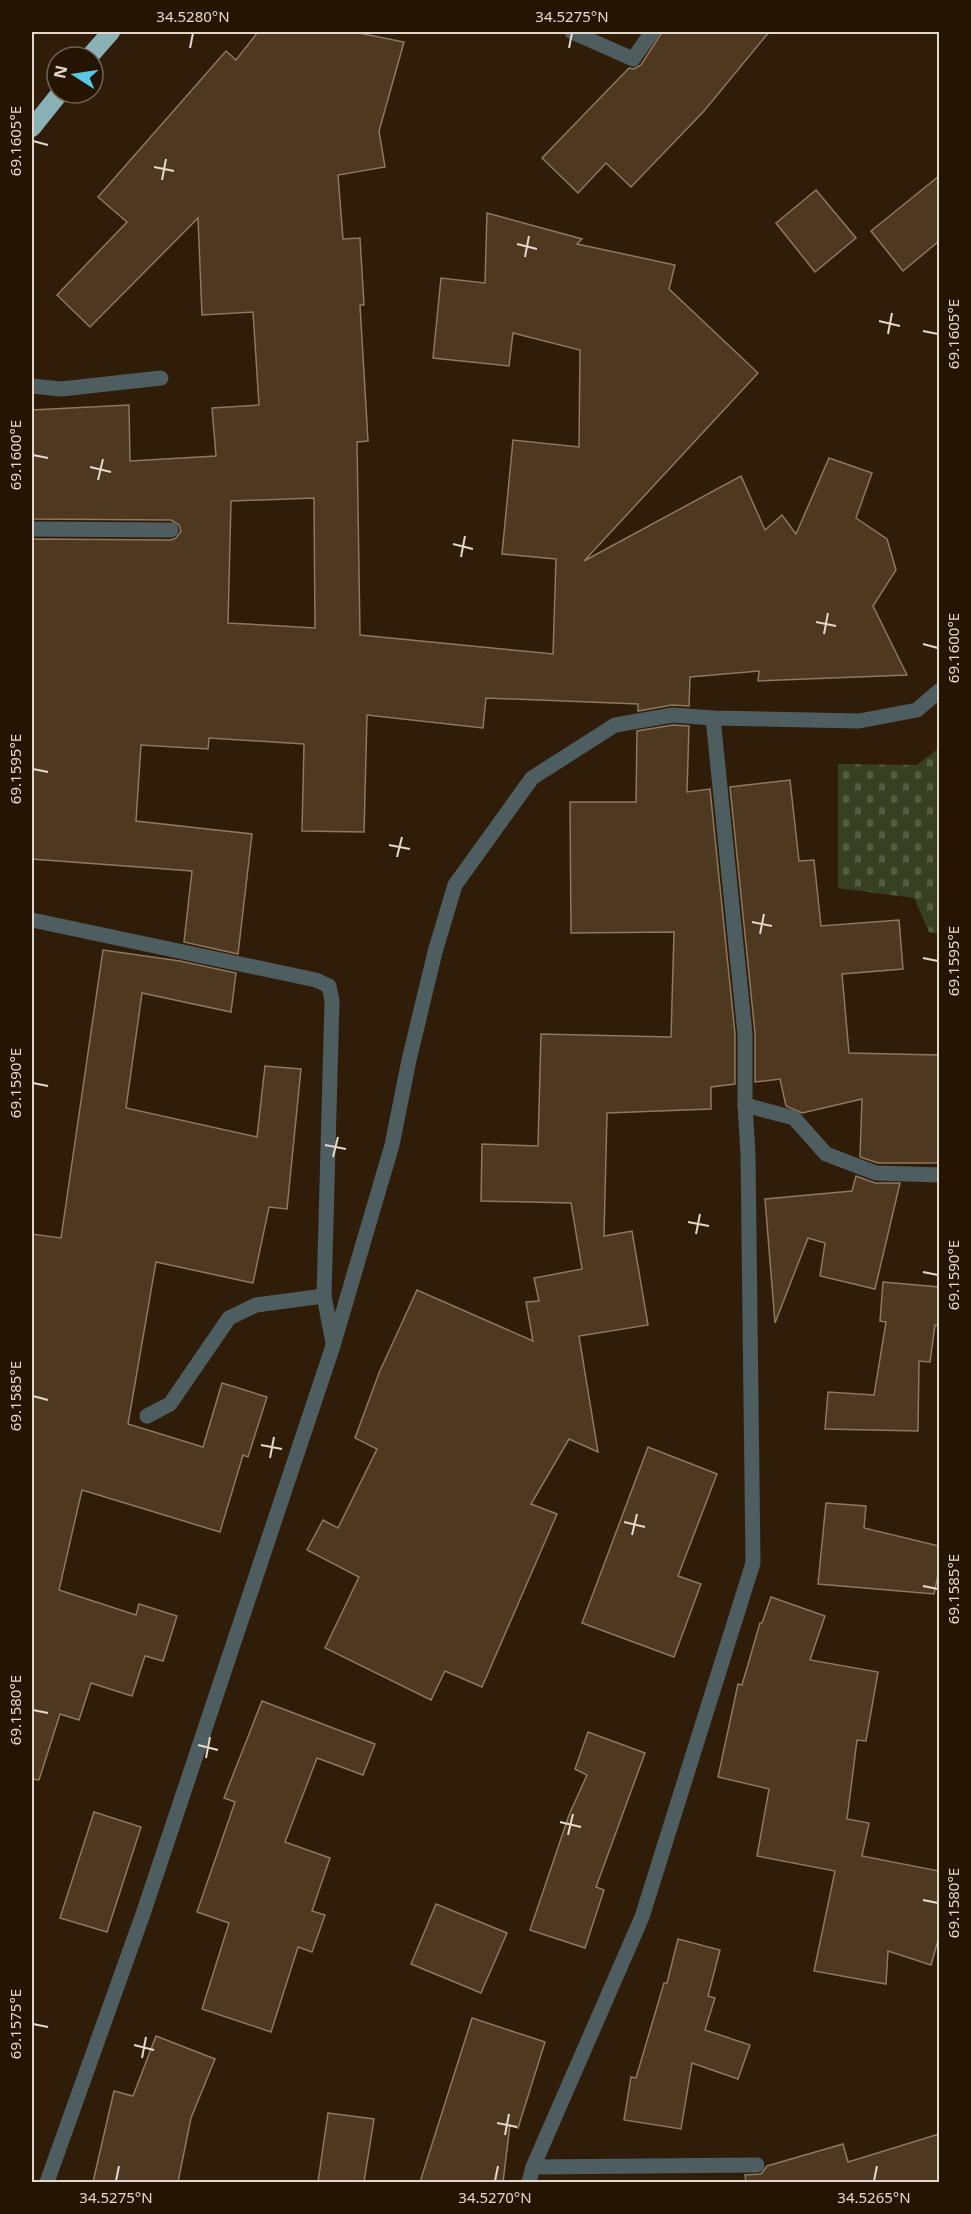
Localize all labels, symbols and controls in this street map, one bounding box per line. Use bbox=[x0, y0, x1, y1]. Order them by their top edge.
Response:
text: 34.5280°N bbox=[156, 6, 230, 26]
text: 34.5275°N bbox=[535, 6, 609, 26]
north arrow bbox=[45, 45, 105, 105]
text: N bbox=[48, 63, 72, 81]
text: 69.1605°E bbox=[5, 106, 25, 176]
text: 69.1605°E bbox=[943, 299, 963, 369]
text: 69.1600°E bbox=[5, 420, 25, 490]
text: 69.1600°E bbox=[943, 613, 963, 683]
text: 69.1595°E bbox=[5, 734, 25, 804]
text: 69.1595°E bbox=[943, 926, 963, 996]
text: 69.1590°E bbox=[5, 1048, 25, 1118]
text: 69.1590°E bbox=[943, 1240, 963, 1310]
text: 69.1585°E bbox=[5, 1361, 25, 1431]
text: 69.1585°E bbox=[943, 1554, 963, 1624]
text: 69.1580°E bbox=[5, 1675, 25, 1745]
text: 69.1580°E bbox=[943, 1868, 963, 1938]
text: 69.1575°E bbox=[5, 1989, 25, 2059]
text: 34.5275°N bbox=[79, 2187, 153, 2207]
text: 34.5270°N bbox=[458, 2187, 532, 2207]
text: 34.5265°N bbox=[837, 2187, 911, 2207]

